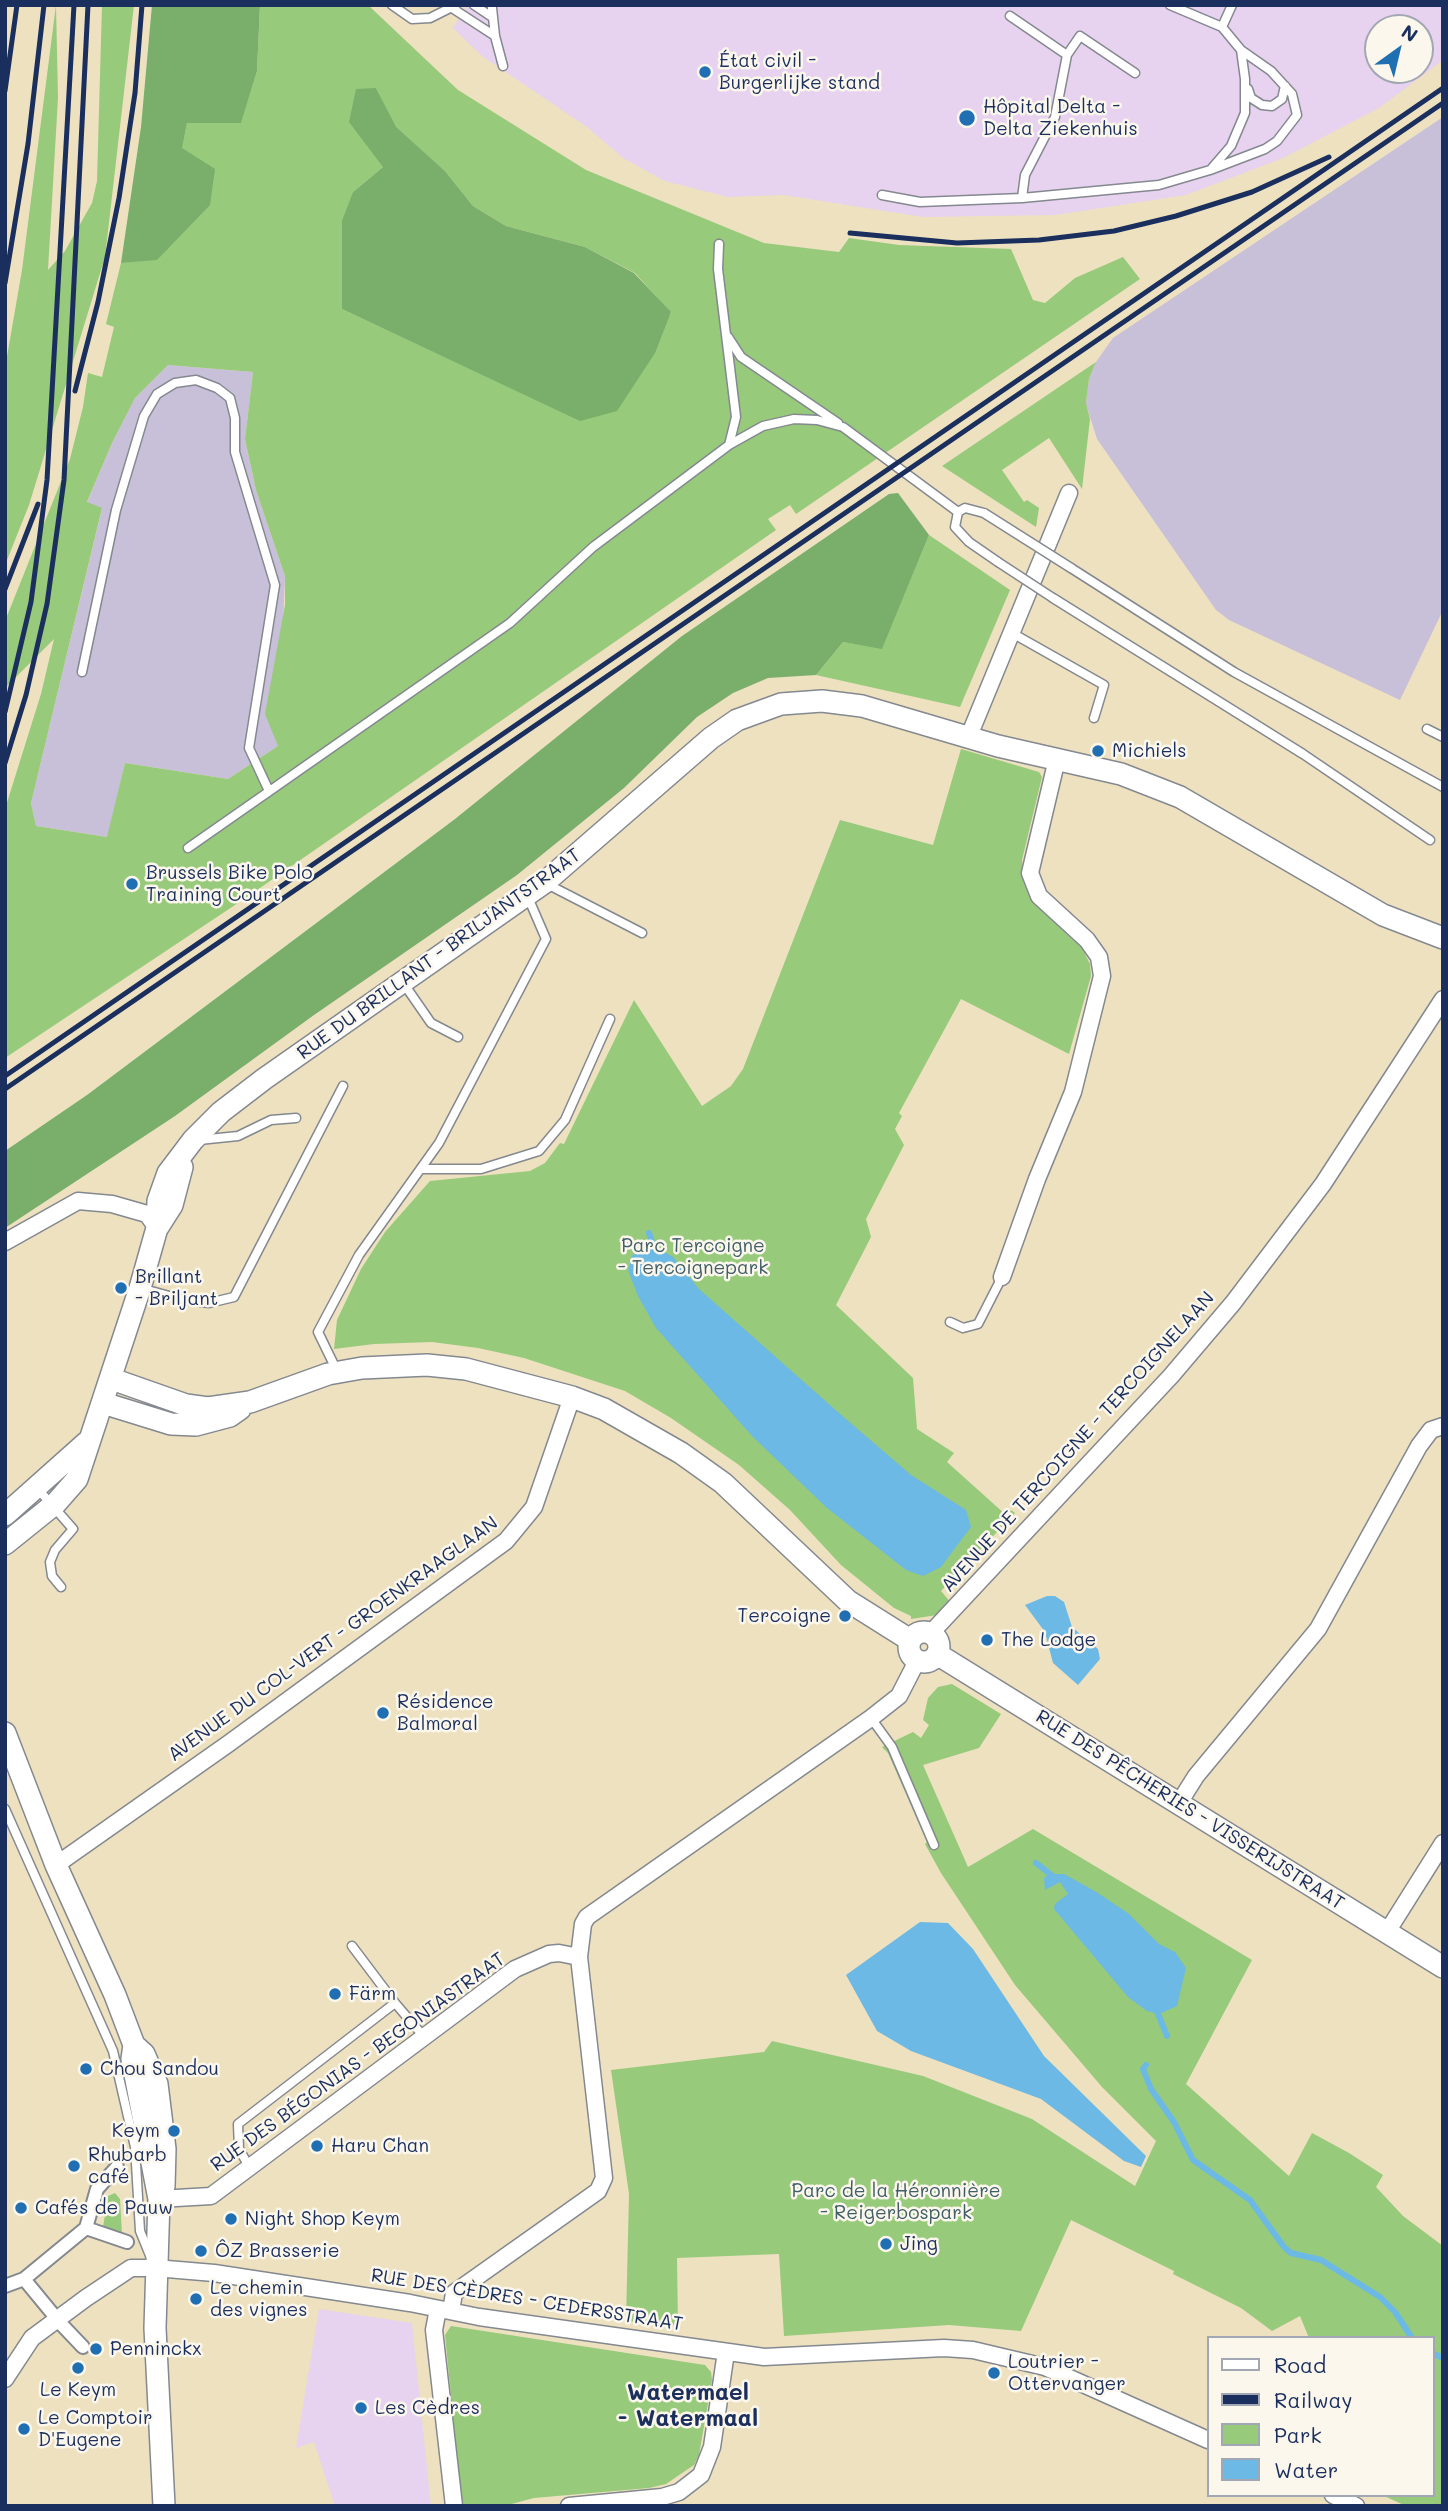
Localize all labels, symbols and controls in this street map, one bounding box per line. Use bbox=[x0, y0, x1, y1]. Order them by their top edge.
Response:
north arrow bbox=[1364, 14, 1434, 84]
text: N bbox=[1397, 18, 1423, 47]
place label: État civil - Burgerlijke stand bbox=[719, 50, 880, 94]
marker: État civil - Burgerlijke stand bbox=[697, 64, 713, 80]
place label: Hôpital Delta - Delta Ziekenhuis bbox=[983, 96, 1138, 140]
marker: Hôpital Delta - Delta Ziekenhuis bbox=[957, 108, 977, 128]
place label: Michiels bbox=[1112, 740, 1186, 762]
marker: Michiels bbox=[1090, 743, 1106, 759]
street label: RUE DU BRILLANT - BRILJANTSTRAAT bbox=[293, 843, 585, 1065]
place label: Brussels Bike Polo Training Court bbox=[146, 862, 312, 906]
marker: Brussels Bike Polo Training Court bbox=[124, 876, 140, 892]
park label: Parc Tercoigne - Tercoignepark bbox=[618, 1235, 768, 1279]
place label: Brillant - Briljant bbox=[135, 1266, 218, 1310]
marker: Brillant - Briljant bbox=[113, 1280, 129, 1296]
street label: AVENUE DE TERCOIGNE - TERCOIGNELAAN bbox=[937, 1287, 1219, 1597]
street label: AVENUE DU COL-VERT - GROENKRAAGLAAN bbox=[164, 1512, 502, 1766]
place label: Tercoigne bbox=[738, 1605, 831, 1627]
marker: Tercoigne bbox=[837, 1608, 853, 1624]
place label: The Lodge bbox=[1001, 1629, 1096, 1651]
marker: The Lodge bbox=[979, 1632, 995, 1648]
place label: Résidence Balmoral bbox=[397, 1691, 494, 1735]
marker: Résidence Balmoral bbox=[375, 1705, 391, 1721]
street label: RUE DES PÊCHERIES - VISSERIJSTRAAT bbox=[1032, 1705, 1348, 1915]
street label: RUE DES BÉGONIAS - BEGONIASTRAAT bbox=[206, 1947, 510, 2177]
place label: Färm bbox=[349, 1983, 396, 2005]
marker: Färm bbox=[327, 1986, 343, 2002]
place label: Chou Sandou bbox=[100, 2058, 219, 2080]
marker: Chou Sandou bbox=[78, 2061, 94, 2077]
place label: Keym bbox=[112, 2120, 160, 2142]
marker: Keym bbox=[166, 2123, 182, 2139]
place label: Haru Chan bbox=[331, 2135, 429, 2157]
marker: Haru Chan bbox=[309, 2138, 325, 2154]
place label: Rhubarb café bbox=[88, 2144, 167, 2188]
marker: Rhubarb café bbox=[66, 2158, 82, 2174]
park label: Parc de la Héronnière - Reigerbospark bbox=[792, 2180, 1000, 2224]
place label: Cafés de Pauw bbox=[35, 2197, 173, 2219]
marker: Cafés de Pauw bbox=[13, 2200, 29, 2216]
place label: Night Shop Keym bbox=[245, 2208, 400, 2230]
marker: Night Shop Keym bbox=[223, 2211, 239, 2227]
place label: Jing bbox=[900, 2233, 938, 2255]
marker: Jing bbox=[878, 2236, 894, 2252]
place label: ÔZ Brasserie bbox=[215, 2240, 339, 2262]
marker: ÔZ Brasserie bbox=[193, 2243, 209, 2259]
street label: RUE DES CÈDRES - CEDERSSTRAAT bbox=[369, 2264, 685, 2336]
place label: Le chemin des vignes bbox=[210, 2277, 308, 2321]
marker: Le chemin des vignes bbox=[188, 2291, 204, 2307]
legend bbox=[1206, 2336, 1434, 2497]
place label: Penninckx bbox=[110, 2338, 202, 2360]
marker: Penninckx bbox=[88, 2341, 104, 2357]
place label: Loutrier - Ottervanger bbox=[1008, 2351, 1126, 2395]
text: Road bbox=[1274, 2351, 1326, 2378]
marker: Le Keym bbox=[70, 2360, 86, 2376]
marker: Loutrier - Ottervanger bbox=[986, 2365, 1002, 2381]
place label: Le Keym bbox=[40, 2379, 116, 2401]
district label: Watermael - Watermaal bbox=[618, 2379, 758, 2433]
text: Railway bbox=[1274, 2386, 1353, 2413]
place label: Les Cèdres bbox=[375, 2397, 480, 2419]
marker: Les Cèdres bbox=[353, 2400, 369, 2416]
place label: Le Comptoir D'Eugene bbox=[38, 2407, 153, 2451]
marker: Le Comptoir D'Eugene bbox=[16, 2421, 32, 2437]
text: Park bbox=[1274, 2421, 1322, 2448]
text: Water bbox=[1274, 2456, 1338, 2483]

